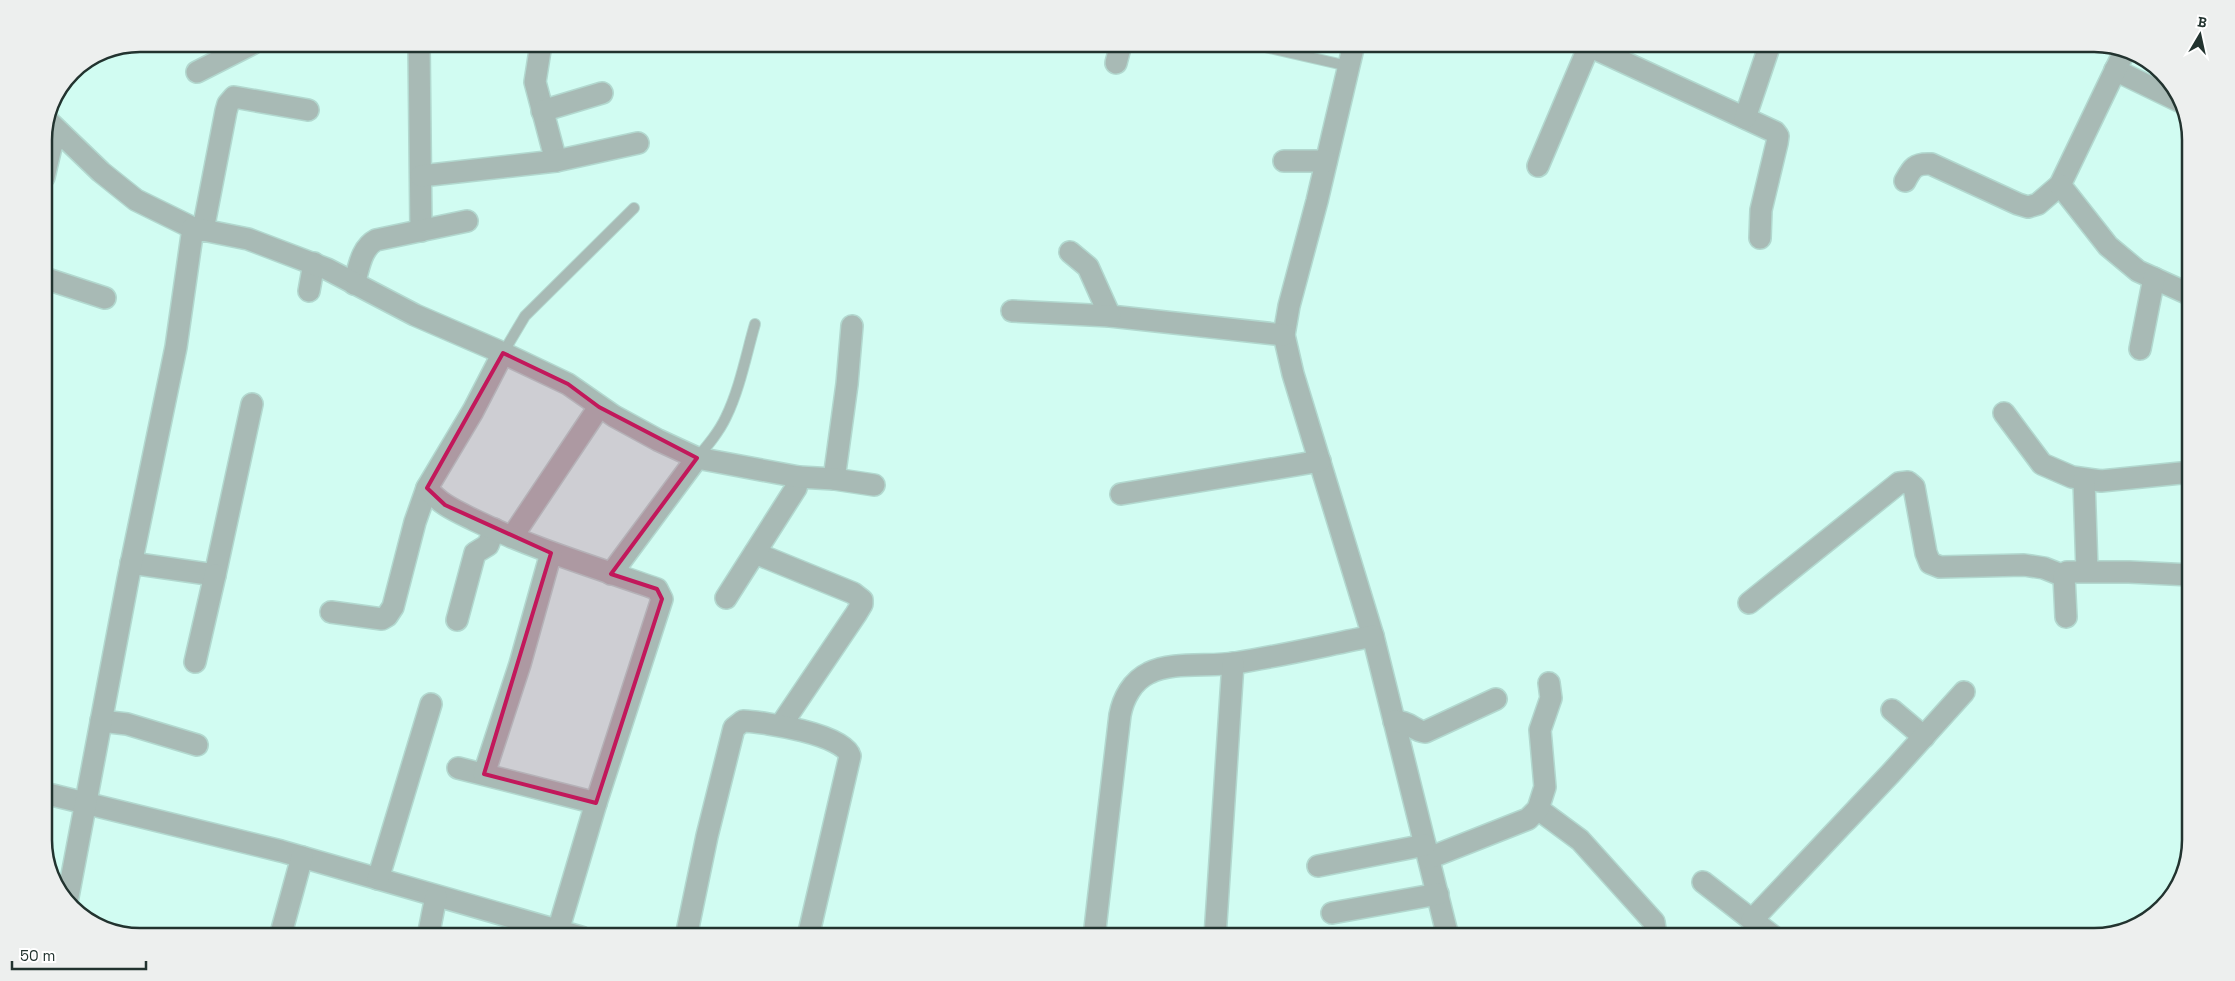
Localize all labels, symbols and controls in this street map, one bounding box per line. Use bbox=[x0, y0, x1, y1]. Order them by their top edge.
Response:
north arrow bbox=[2175, 10, 2225, 60]
text: B bbox=[2196, 13, 2208, 32]
scale bar bbox=[12, 938, 146, 970]
text: 50 m bbox=[20, 946, 55, 965]

